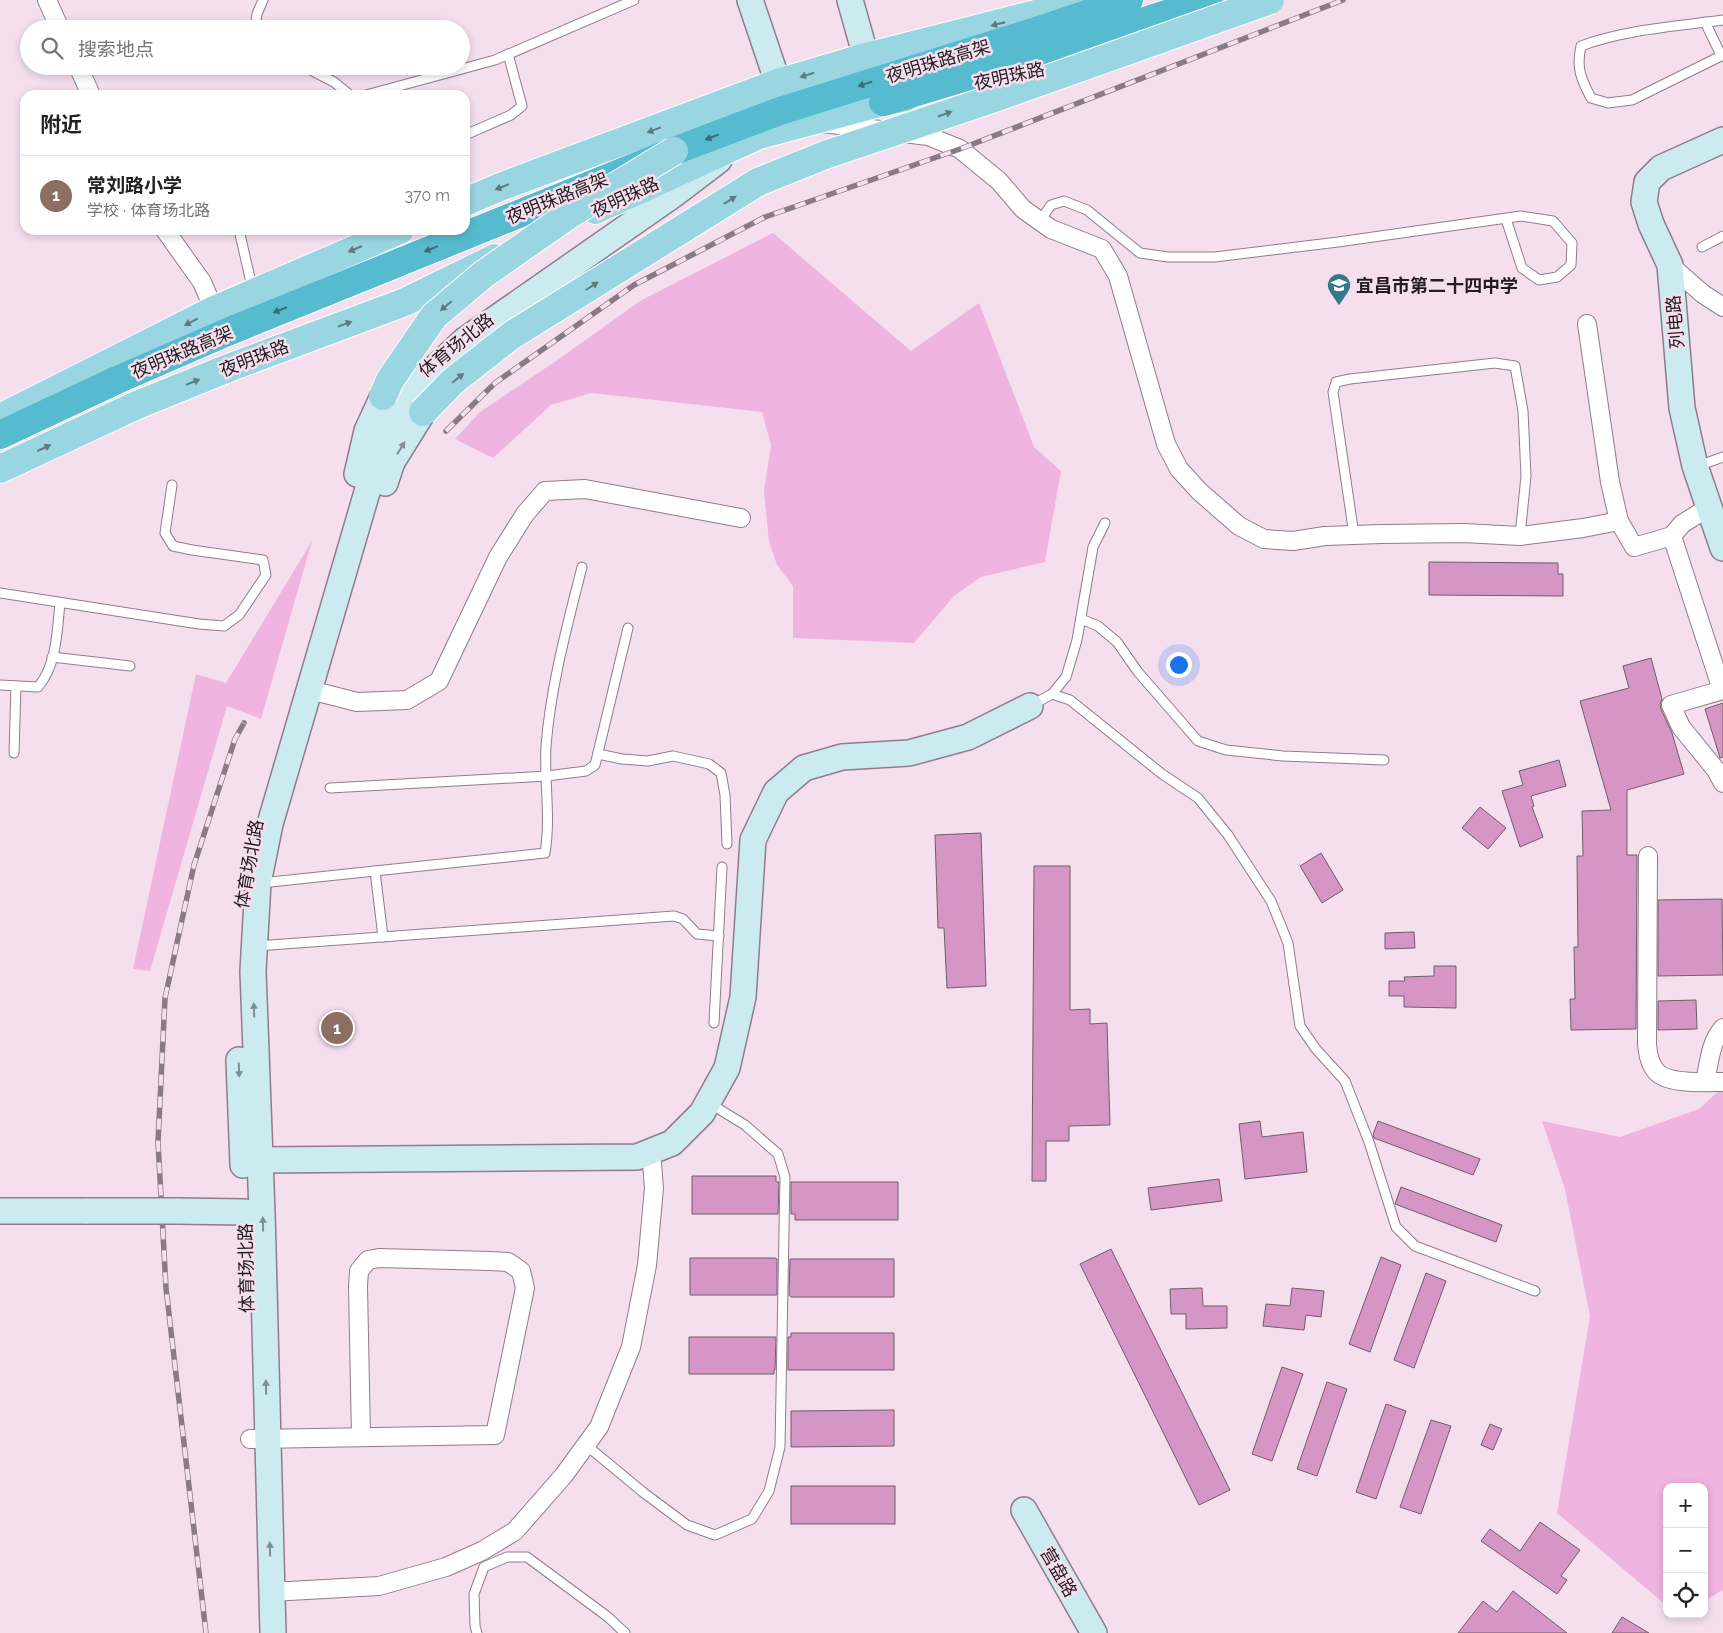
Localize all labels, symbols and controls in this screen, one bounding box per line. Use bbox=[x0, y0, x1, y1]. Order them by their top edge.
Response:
search box bbox=[20, 20, 470, 75]
one-way arrow bbox=[990, 20, 1005, 28]
icon: search bbox=[38, 34, 66, 62]
street label: 夜明珠路高架 bbox=[883, 35, 993, 87]
text: 搜索地点 bbox=[78, 38, 154, 60]
street label: 夜明珠路 bbox=[972, 58, 1046, 94]
one-way arrow bbox=[799, 71, 814, 79]
one-way arrow bbox=[858, 81, 873, 88]
one-way arrow bbox=[938, 110, 953, 117]
text: 附近 bbox=[40, 112, 82, 137]
one-way arrow bbox=[646, 126, 661, 134]
one-way arrow bbox=[704, 133, 719, 141]
street label: 夜明珠路高架 bbox=[503, 168, 611, 228]
street label: 夜明珠路 bbox=[588, 172, 662, 222]
text: 常刘路小学 bbox=[87, 174, 182, 196]
one-way arrow bbox=[495, 183, 509, 191]
text: 1 bbox=[52, 186, 60, 205]
text: 370 m bbox=[404, 186, 450, 205]
one-way arrow bbox=[723, 195, 736, 204]
text: 学校 · 体育场北路 bbox=[87, 201, 210, 220]
one-way arrow bbox=[348, 246, 362, 254]
one-way arrow bbox=[424, 246, 438, 254]
school or university icon: 宜昌市第二十四中学 bbox=[1326, 272, 1352, 306]
place label: 宜昌市第二十四中学 bbox=[1356, 275, 1518, 296]
one-way arrow bbox=[585, 281, 599, 290]
street label: 列电路 bbox=[1662, 294, 1688, 350]
one-way arrow bbox=[440, 300, 453, 311]
one-way arrow bbox=[273, 307, 287, 315]
street label: 体育场北路 bbox=[414, 309, 498, 381]
one-way arrow bbox=[183, 318, 198, 326]
one-way arrow bbox=[337, 320, 352, 327]
street label: 夜明珠路高架 bbox=[128, 321, 236, 383]
street label: 夜明珠路 bbox=[217, 335, 291, 381]
one-way arrow bbox=[451, 372, 464, 383]
one-way arrow bbox=[186, 378, 201, 386]
one-way arrow bbox=[396, 441, 405, 454]
one-way arrow bbox=[37, 444, 51, 452]
your location bbox=[1166, 652, 1192, 678]
street label: 体育场北路 bbox=[231, 818, 267, 910]
one-way arrow bbox=[250, 1001, 258, 1017]
pin: 1 bbox=[321, 1009, 353, 1047]
one-way arrow bbox=[236, 1062, 244, 1078]
one-way arrow bbox=[258, 1216, 266, 1232]
street label: 体育场北路 bbox=[235, 1223, 257, 1313]
one-way arrow bbox=[262, 1379, 270, 1395]
map controls bbox=[1663, 1483, 1708, 1618]
button: + bbox=[1663, 1483, 1708, 1528]
button: − bbox=[1663, 1528, 1708, 1573]
one-way arrow bbox=[266, 1541, 274, 1557]
street label: 营盘路 bbox=[1036, 1543, 1082, 1601]
button: locate bbox=[1663, 1573, 1708, 1618]

